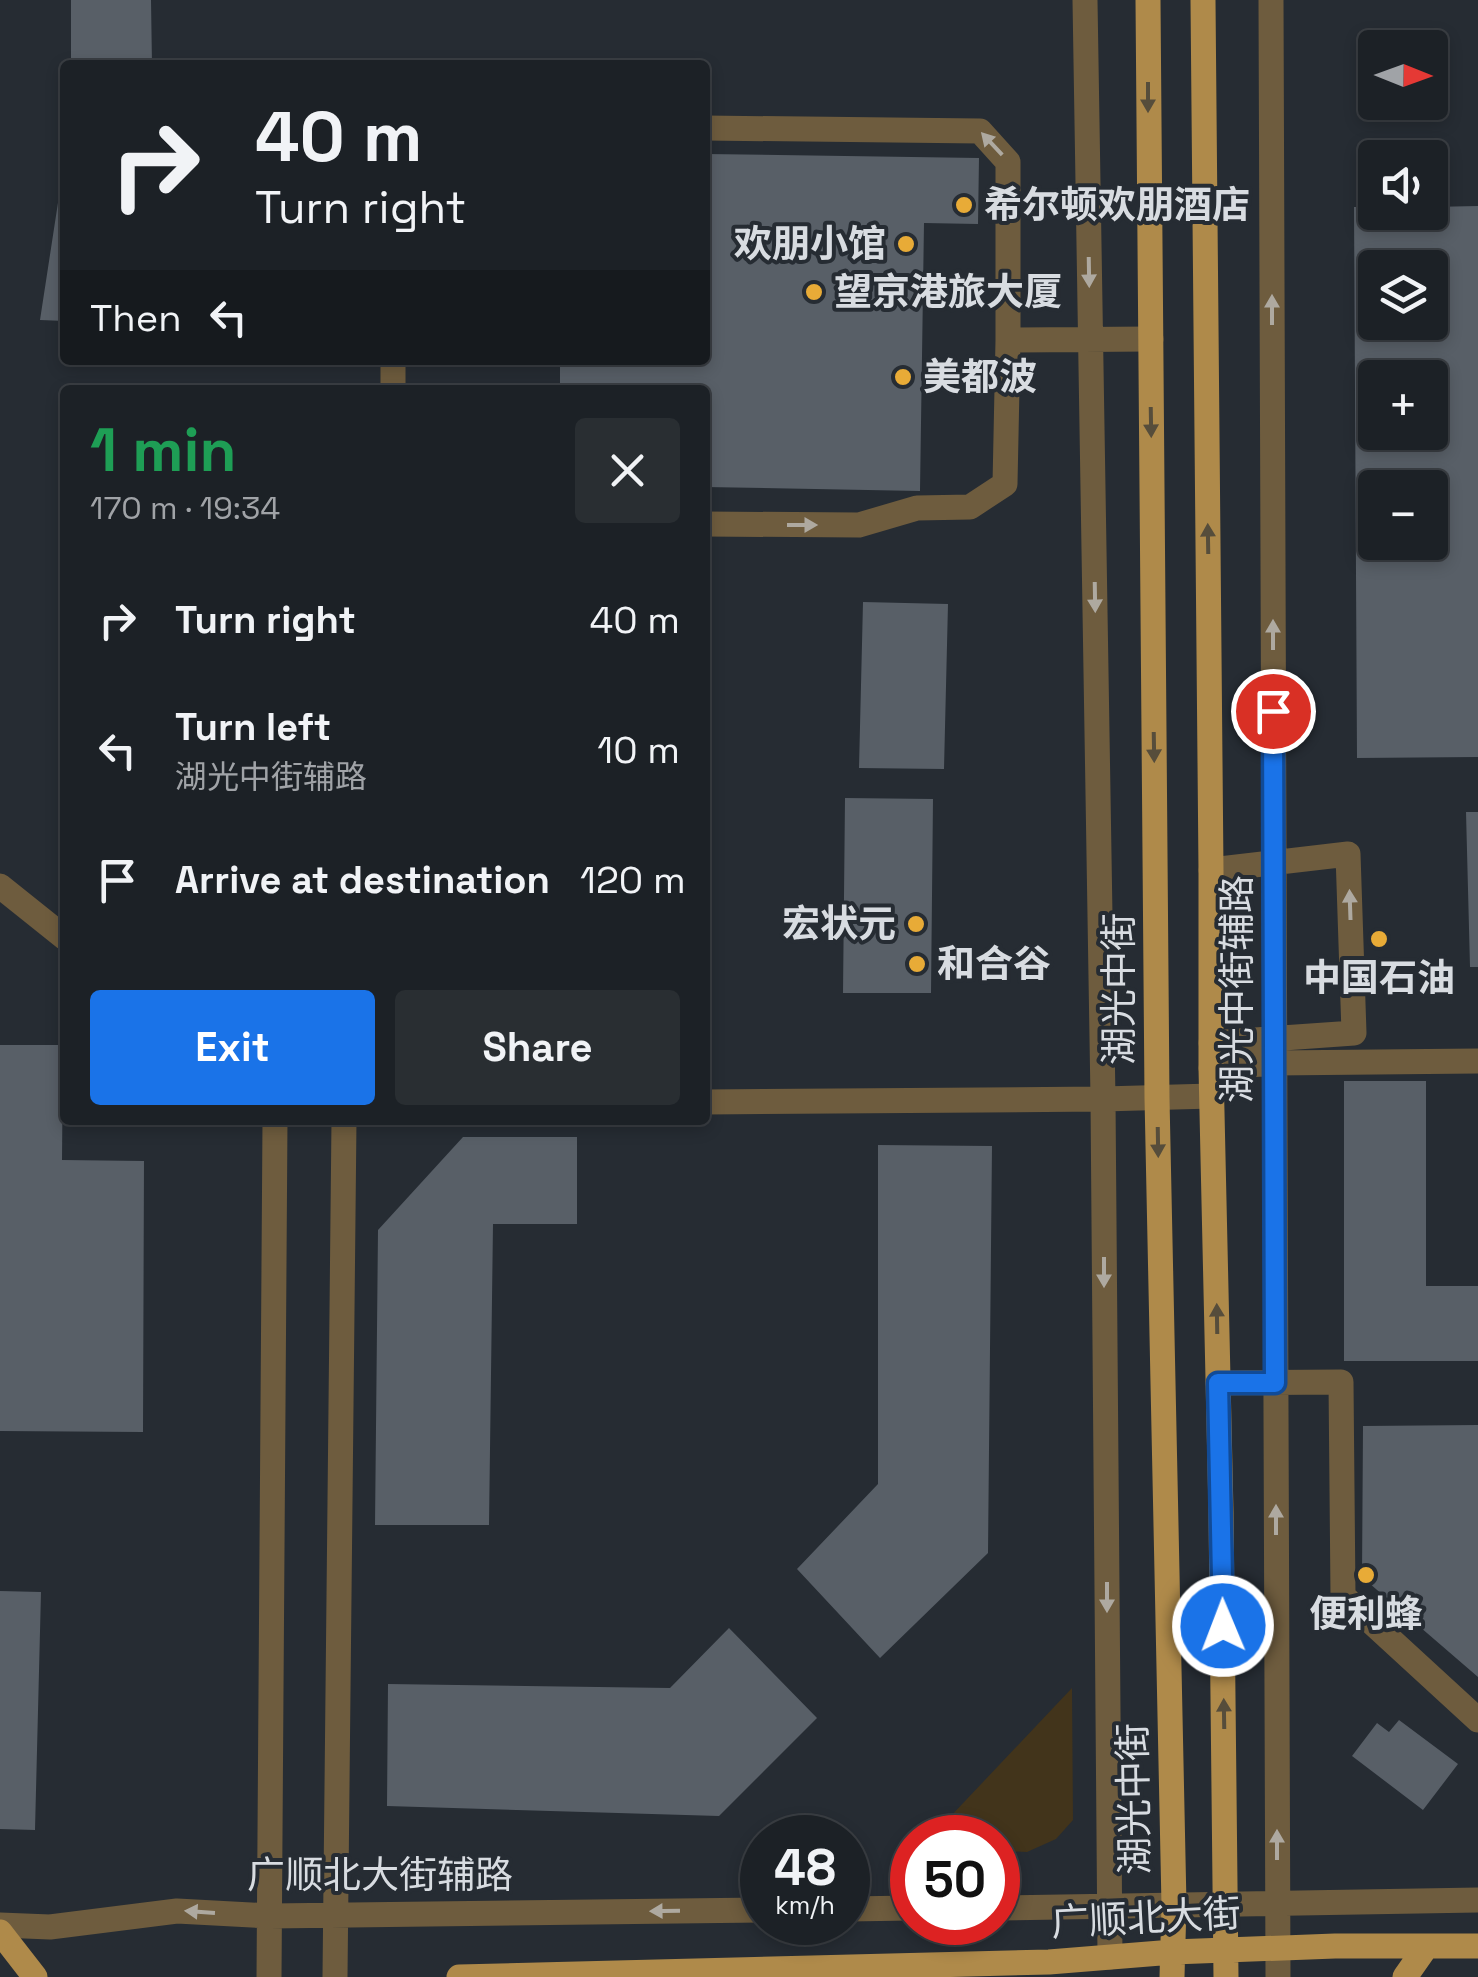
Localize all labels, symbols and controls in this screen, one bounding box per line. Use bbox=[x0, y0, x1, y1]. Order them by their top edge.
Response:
north arrow bbox=[1358, 30, 1448, 120]
map controls bbox=[1358, 30, 1448, 560]
one-way arrow bbox=[1141, 82, 1157, 114]
text: 40 m bbox=[255, 92, 422, 181]
icon: right bbox=[90, 100, 220, 230]
one-way arrow bbox=[981, 132, 1003, 157]
button: sound bbox=[1358, 140, 1448, 230]
text: Turn right bbox=[255, 179, 466, 236]
place label: 希尔顿欢朋酒店 bbox=[984, 181, 1250, 229]
marker: 希尔顿欢朋酒店 bbox=[953, 194, 975, 216]
place label: 欢朋小馆 bbox=[734, 220, 886, 268]
marker: 欢朋小馆 bbox=[895, 233, 917, 255]
button: layers bbox=[1358, 250, 1448, 340]
one-way arrow bbox=[1082, 257, 1098, 289]
place label: 望京港旅大厦 bbox=[834, 268, 1062, 316]
marker: 望京港旅大厦 bbox=[803, 281, 825, 303]
icon: left bbox=[201, 290, 256, 345]
one-way arrow bbox=[1264, 293, 1280, 325]
text: Then bbox=[90, 294, 181, 342]
place label: 美都波 bbox=[923, 353, 1037, 401]
button: + bbox=[1358, 360, 1448, 450]
marker: 美都波 bbox=[892, 366, 914, 388]
one-way arrow bbox=[1144, 407, 1160, 439]
text: 1 min bbox=[90, 412, 237, 489]
button: close bbox=[575, 418, 680, 523]
button: − bbox=[1358, 470, 1448, 560]
text: 170 m · 19:34 bbox=[90, 488, 280, 528]
one-way arrow bbox=[787, 517, 819, 533]
one-way arrow bbox=[1200, 522, 1216, 554]
one-way arrow bbox=[1087, 582, 1103, 614]
icon: right bbox=[90, 593, 145, 648]
text: Turn right bbox=[175, 596, 356, 644]
text: 40 m bbox=[589, 596, 680, 644]
one-way arrow bbox=[1265, 618, 1281, 650]
pin bbox=[1231, 669, 1316, 754]
icon: arrive bbox=[1246, 684, 1301, 739]
text: Turn left bbox=[175, 703, 331, 751]
icon: left bbox=[90, 723, 145, 778]
text: 10 m bbox=[597, 726, 680, 774]
one-way arrow bbox=[1147, 732, 1163, 764]
text: 湖光中街辅路 bbox=[175, 757, 367, 797]
icon: arrive bbox=[90, 853, 145, 908]
text: Arrive at destination bbox=[175, 856, 550, 904]
text: 120 m bbox=[580, 856, 686, 904]
street label: 湖光中街辅路 bbox=[1213, 875, 1261, 1103]
one-way arrow bbox=[1342, 888, 1358, 920]
place label: 宏状元 bbox=[782, 900, 896, 948]
marker: 宏状元 bbox=[905, 913, 927, 935]
street label: 湖光中街 bbox=[1095, 913, 1143, 1065]
marker: 中国石油 bbox=[1368, 928, 1390, 950]
place label: 和合谷 bbox=[937, 940, 1051, 988]
marker: 和合谷 bbox=[906, 953, 928, 975]
place label: 中国石油 bbox=[1303, 954, 1455, 1002]
button: Exit bbox=[90, 990, 375, 1105]
button: Share bbox=[395, 990, 680, 1105]
one-way arrow bbox=[1151, 1127, 1167, 1159]
one-way arrow bbox=[1096, 1257, 1112, 1289]
one-way arrow bbox=[1208, 1302, 1224, 1334]
one-way arrow bbox=[1268, 1503, 1284, 1535]
marker: 便利蜂 bbox=[1355, 1564, 1377, 1586]
position arrow bbox=[1171, 1574, 1275, 1678]
one-way arrow bbox=[1099, 1582, 1115, 1614]
place label: 便利蜂 bbox=[1309, 1590, 1423, 1638]
one-way arrow bbox=[1216, 1697, 1232, 1729]
street label: 湖光中街 bbox=[1109, 1723, 1159, 1875]
speed limit sign: 50 bbox=[890, 1815, 1020, 1945]
one-way arrow bbox=[1269, 1828, 1285, 1860]
text: 48 bbox=[774, 1836, 836, 1900]
street label: 广顺北大街辅路 bbox=[247, 1851, 513, 1899]
text: km/h bbox=[775, 1889, 835, 1921]
street label: 广顺北大街 bbox=[1050, 1889, 1242, 1947]
one-way arrow bbox=[649, 1903, 681, 1919]
one-way arrow bbox=[184, 1904, 216, 1920]

